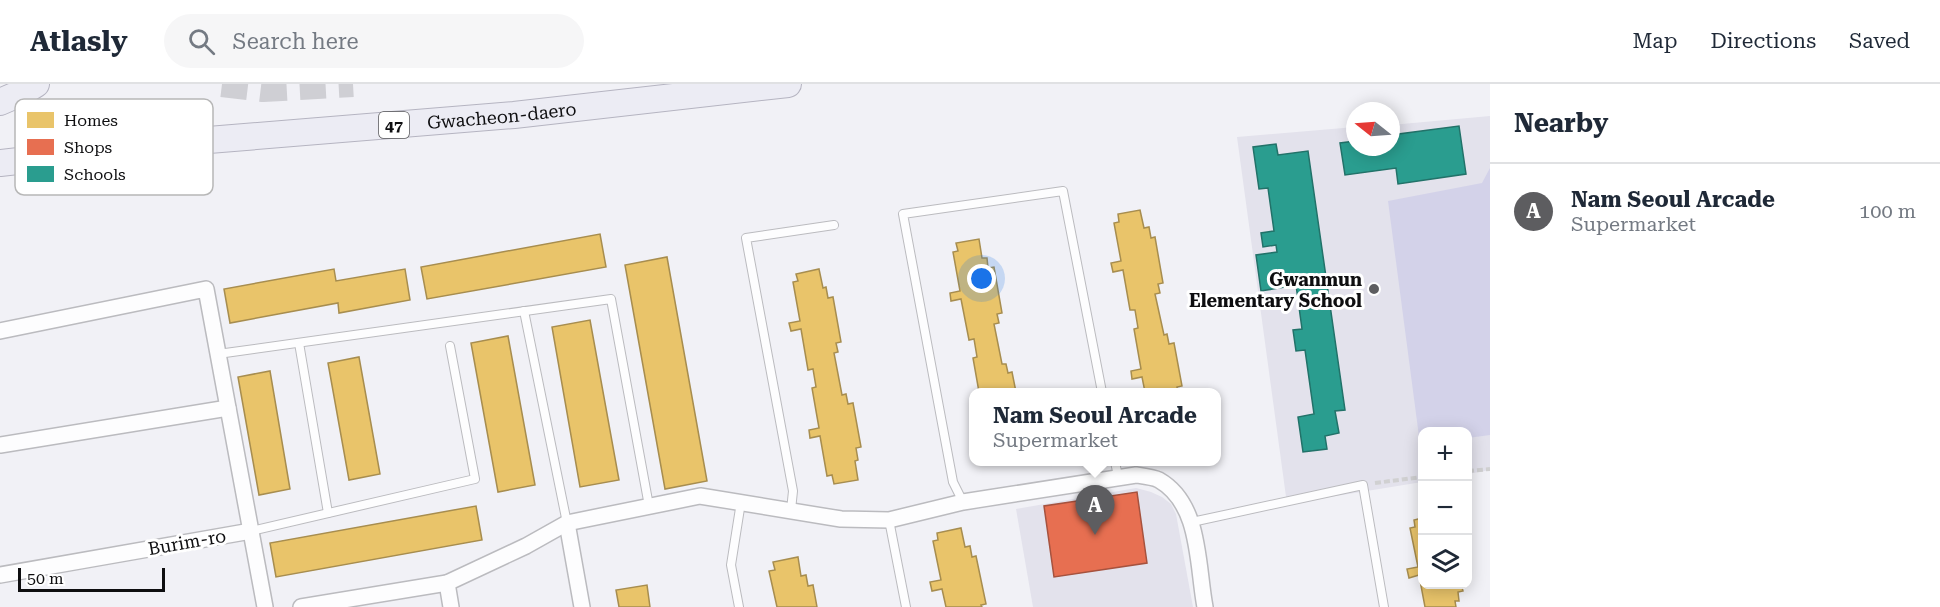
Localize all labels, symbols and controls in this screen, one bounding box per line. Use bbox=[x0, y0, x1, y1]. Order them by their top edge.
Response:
search box bbox=[164, 14, 584, 68]
text: Atlasly bbox=[30, 25, 128, 58]
icon: search bbox=[185, 25, 218, 58]
text: Search here bbox=[233, 29, 359, 54]
text: Map bbox=[1633, 29, 1677, 53]
text: Directions bbox=[1710, 29, 1816, 53]
text: Saved bbox=[1849, 29, 1910, 53]
street label: Gwacheon-daero bbox=[426, 98, 577, 133]
legend bbox=[15, 99, 213, 195]
north arrow bbox=[1346, 102, 1400, 156]
text: Nearby bbox=[1514, 108, 1608, 138]
text: Homes bbox=[64, 111, 118, 130]
road number: 47 bbox=[379, 112, 409, 138]
text: Shops bbox=[64, 138, 113, 157]
text: Schools bbox=[64, 165, 126, 184]
text: Nam Seoul Arcade bbox=[1571, 187, 1775, 212]
text: A bbox=[1526, 199, 1541, 223]
text: 100 m bbox=[1859, 199, 1916, 223]
text: Supermarket bbox=[1571, 212, 1696, 236]
your location bbox=[967, 264, 996, 293]
place label: Gwanmun Elementary School bbox=[1189, 269, 1362, 311]
marker: Gwanmun Elementary School bbox=[1367, 282, 1381, 296]
popup bbox=[969, 388, 1221, 466]
text: Nam Seoul Arcade bbox=[993, 403, 1197, 428]
map controls bbox=[1418, 427, 1472, 589]
button: + bbox=[1418, 427, 1472, 481]
text: Supermarket bbox=[993, 428, 1118, 452]
button: − bbox=[1418, 481, 1472, 535]
pin: A bbox=[1076, 486, 1114, 535]
street label: Burim-ro bbox=[146, 525, 228, 559]
button: layers bbox=[1418, 535, 1472, 589]
scale bar bbox=[18, 565, 165, 592]
text: 50 m bbox=[27, 569, 64, 588]

